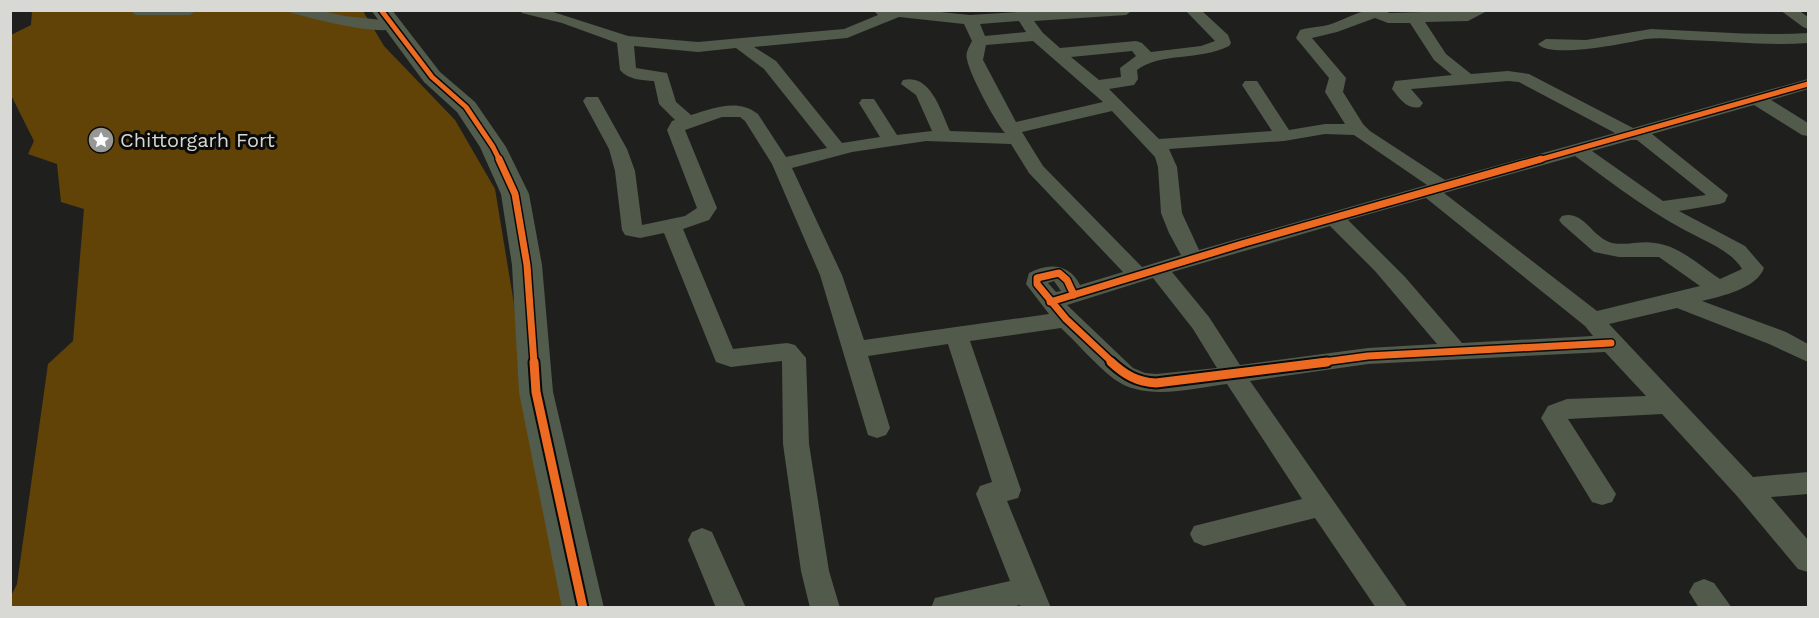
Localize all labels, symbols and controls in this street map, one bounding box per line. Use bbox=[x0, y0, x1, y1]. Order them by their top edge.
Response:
place icon: Chittorgarh Fort bbox=[86, 125, 116, 155]
place label: Chittorgarh Fort bbox=[120, 128, 276, 152]

